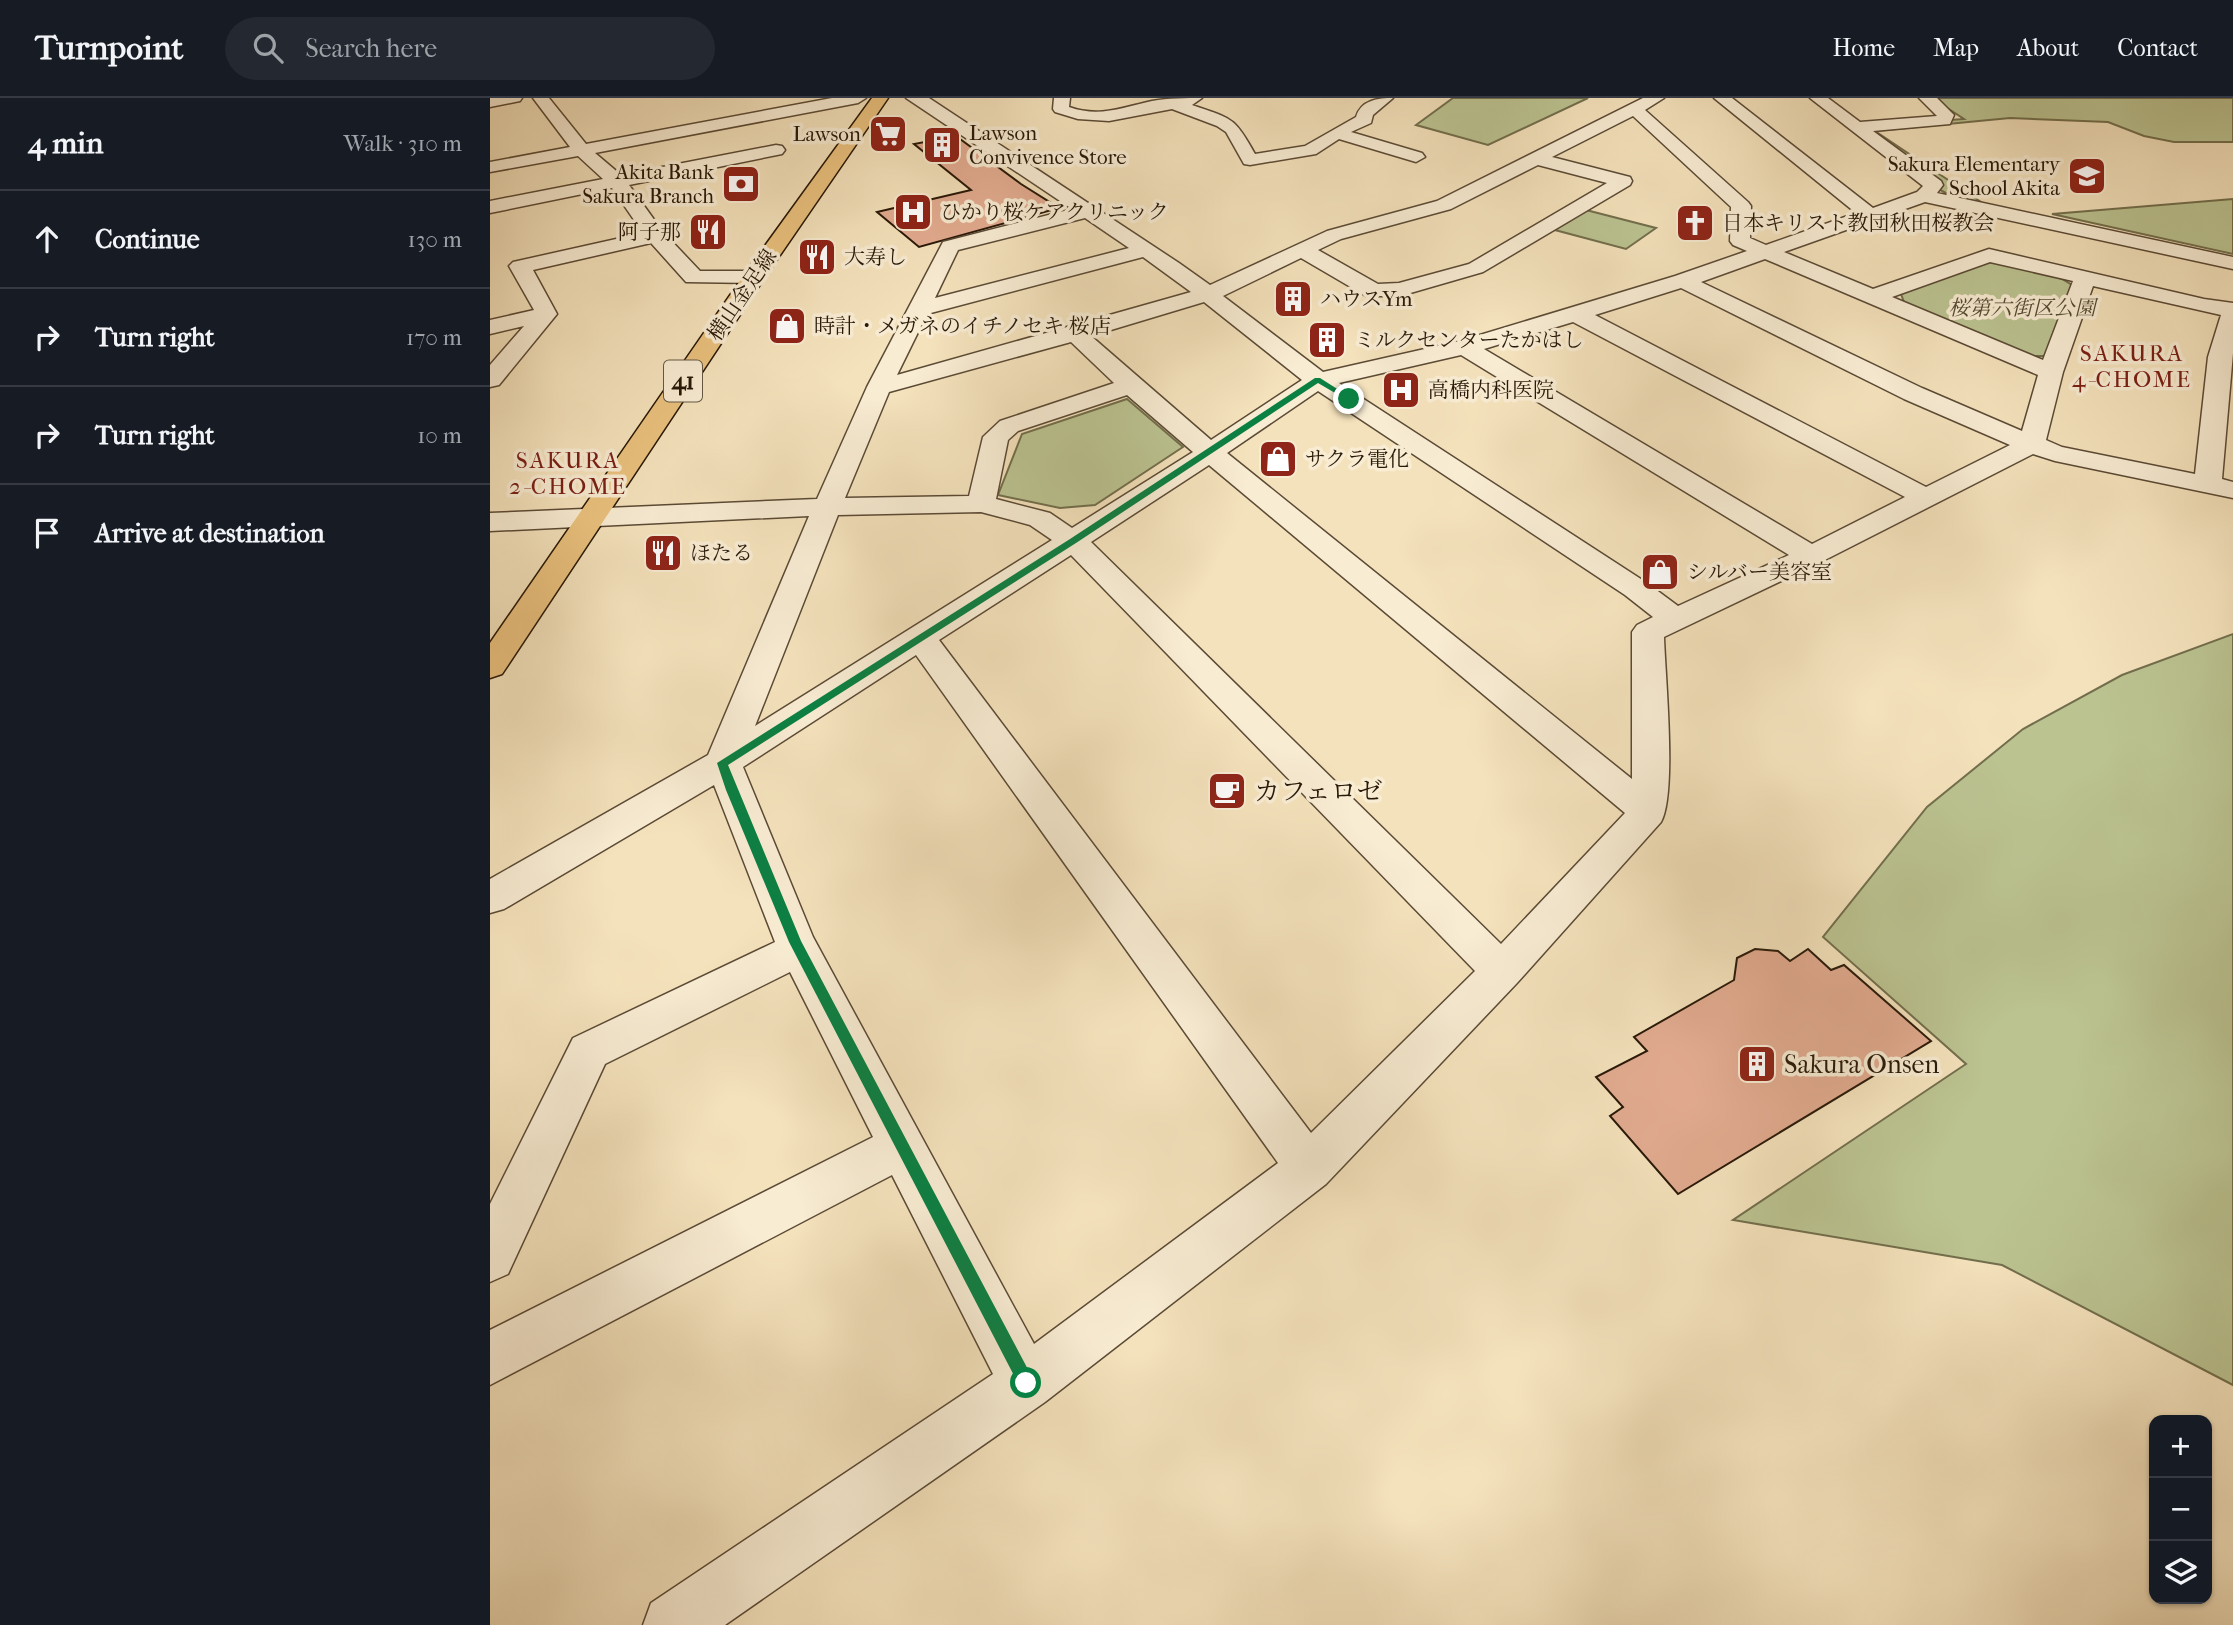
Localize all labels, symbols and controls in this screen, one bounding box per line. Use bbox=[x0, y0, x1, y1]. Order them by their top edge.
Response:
search box bbox=[225, 17, 715, 80]
text: Turnpoint bbox=[35, 29, 183, 68]
icon: search bbox=[249, 29, 287, 67]
text: Search here bbox=[305, 33, 437, 64]
text: Home bbox=[1833, 34, 1895, 62]
text: Map bbox=[1933, 34, 1979, 62]
text: About bbox=[2017, 34, 2079, 62]
text: Contact bbox=[2117, 34, 2198, 62]
supermarket icon: Lawson bbox=[867, 113, 909, 155]
place label: Lawson Convivence Store bbox=[969, 121, 1127, 169]
place label: Lawson bbox=[793, 122, 861, 146]
building icon: Lawson Convivence Store bbox=[921, 124, 963, 166]
text: 4 min bbox=[28, 126, 103, 161]
text: Walk · 310 m bbox=[343, 130, 462, 157]
place label: Sakura Elementary School Akita bbox=[1888, 152, 2061, 200]
school or university icon: Sakura Elementary School Akita bbox=[2066, 155, 2108, 197]
place label: Akita Bank Sakura Branch bbox=[582, 160, 714, 208]
bank icon: Akita Bank Sakura Branch bbox=[720, 163, 762, 205]
hospital icon: ひかり桜ケアクリニック bbox=[892, 191, 934, 233]
place label: ひかり桜ケアクリニック bbox=[940, 200, 1169, 224]
church icon: 日本キリスト教団秋田桜教会 bbox=[1674, 202, 1716, 244]
restaurant icon: 阿子那 bbox=[687, 211, 729, 253]
place label: 日本キリスト教団秋田桜教会 bbox=[1722, 211, 1995, 235]
icon: ahead bbox=[28, 220, 66, 258]
place label: 阿子那 bbox=[618, 220, 681, 244]
text: Continue bbox=[95, 224, 200, 255]
text: 130 m bbox=[408, 226, 462, 253]
restaurant icon: 大寿し bbox=[796, 236, 838, 278]
street label: 横山金足線 bbox=[703, 245, 781, 345]
place label: 大寿し bbox=[844, 245, 907, 269]
building icon: ハウスYm bbox=[1272, 278, 1314, 320]
place label: ハウスYm bbox=[1320, 287, 1413, 311]
park label: 桜第六街区公園 bbox=[1949, 296, 2098, 320]
shop icon: 時計・メガネのイチノセキ 桜店 bbox=[766, 305, 808, 347]
place label: 時計・メガネのイチノセキ 桜店 bbox=[814, 314, 1111, 338]
icon: right bbox=[28, 318, 66, 356]
building icon: ミルクセンターたかはし bbox=[1306, 319, 1348, 361]
text: Turn right bbox=[95, 322, 215, 353]
text: 170 m bbox=[406, 324, 462, 351]
place label: ミルクセンターたかはし bbox=[1354, 328, 1584, 352]
district label: SAKURA 4-CHOME bbox=[2072, 340, 2192, 393]
road number: 41 bbox=[664, 360, 702, 402]
hospital icon: 高橋内科医院 bbox=[1380, 369, 1422, 411]
place label: 高橋内科医院 bbox=[1428, 378, 1554, 402]
route end bbox=[1333, 383, 1364, 414]
icon: right bbox=[28, 416, 66, 454]
text: Turn right bbox=[95, 420, 215, 451]
text: 10 m bbox=[417, 422, 462, 449]
shop icon: サクラ電化 bbox=[1257, 438, 1299, 480]
district label: SAKURA 2-CHOME bbox=[509, 447, 627, 500]
place label: サクラ電化 bbox=[1305, 447, 1409, 471]
icon: arrive bbox=[28, 514, 66, 552]
text: Arrive at destination bbox=[95, 518, 325, 549]
restaurant icon: ほたる bbox=[642, 532, 684, 574]
place label: ほたる bbox=[690, 541, 753, 565]
shop icon: シルバー美容室 bbox=[1639, 551, 1681, 593]
place label: シルバー美容室 bbox=[1687, 560, 1832, 584]
cafe icon: カフェロゼ bbox=[1206, 770, 1248, 812]
place label: カフェロゼ bbox=[1254, 776, 1383, 807]
building icon: Sakura Onsen bbox=[1736, 1043, 1778, 1085]
place label: Sakura Onsen bbox=[1784, 1049, 1939, 1080]
route start bbox=[1010, 1367, 1041, 1398]
map controls bbox=[2149, 1415, 2212, 1604]
button: + bbox=[2149, 1415, 2212, 1478]
button: − bbox=[2149, 1478, 2212, 1541]
button: layers bbox=[2149, 1541, 2212, 1604]

